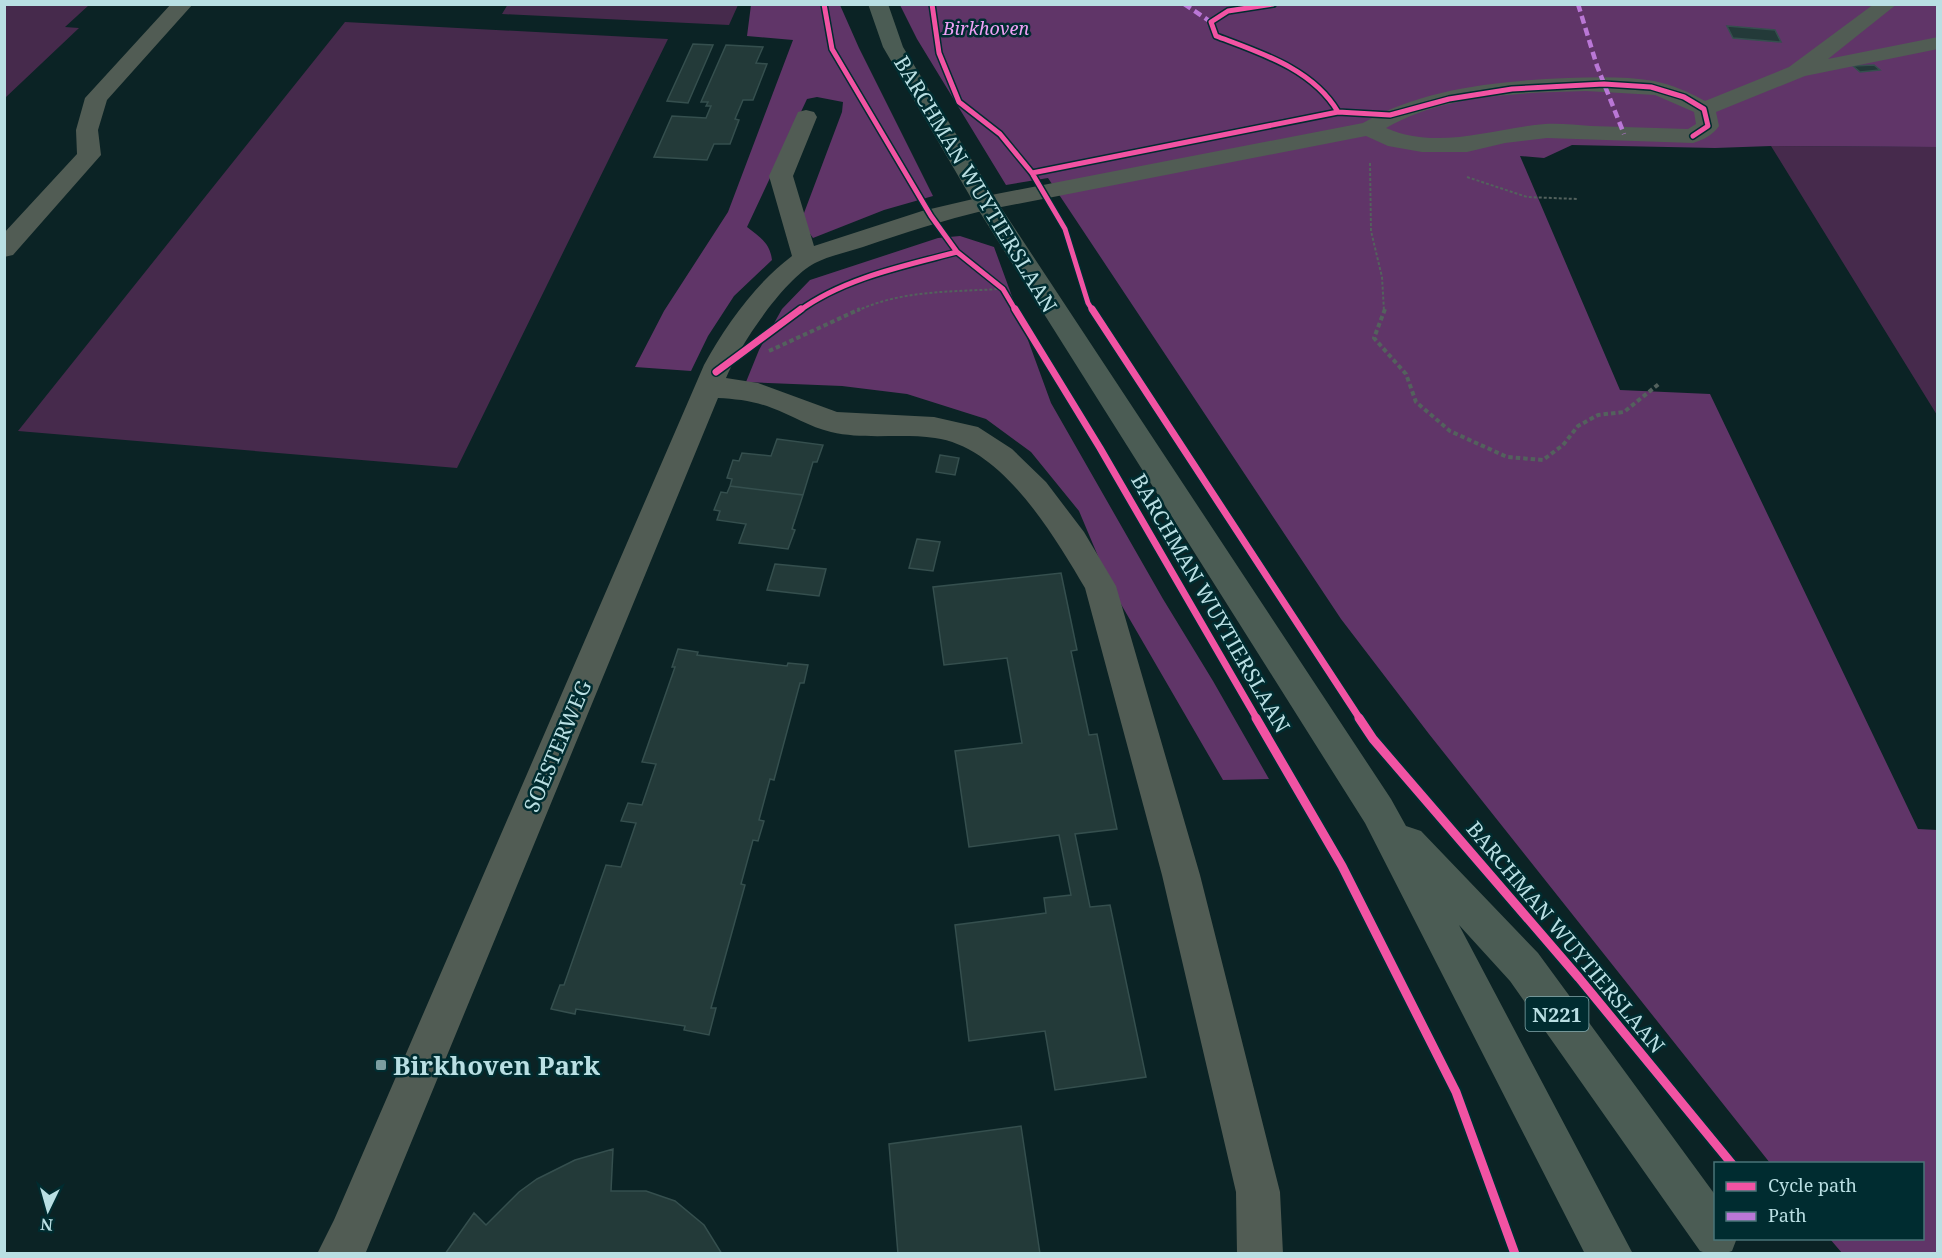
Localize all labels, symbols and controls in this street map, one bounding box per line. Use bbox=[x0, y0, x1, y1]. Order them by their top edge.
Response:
park label: Birkhoven bbox=[942, 16, 1029, 40]
street label: BARCHMAN WUYTIERSLAAN bbox=[888, 50, 1064, 318]
street label: BARCHMAN WUYTIERSLAAN bbox=[1125, 468, 1297, 738]
street label: SOESTERWEG bbox=[517, 676, 597, 816]
street label: BARCHMAN WUYTIERSLAAN bbox=[1461, 815, 1671, 1059]
road number: N221 bbox=[1526, 997, 1588, 1031]
place label: Birkhoven Park bbox=[393, 1047, 601, 1083]
marker: Birkhoven Park bbox=[374, 1058, 388, 1072]
legend bbox=[1714, 1162, 1924, 1240]
text: Cycle path bbox=[1768, 1173, 1857, 1197]
north arrow bbox=[18, 1180, 78, 1240]
text: Path bbox=[1768, 1203, 1807, 1227]
text: N bbox=[39, 1213, 54, 1236]

